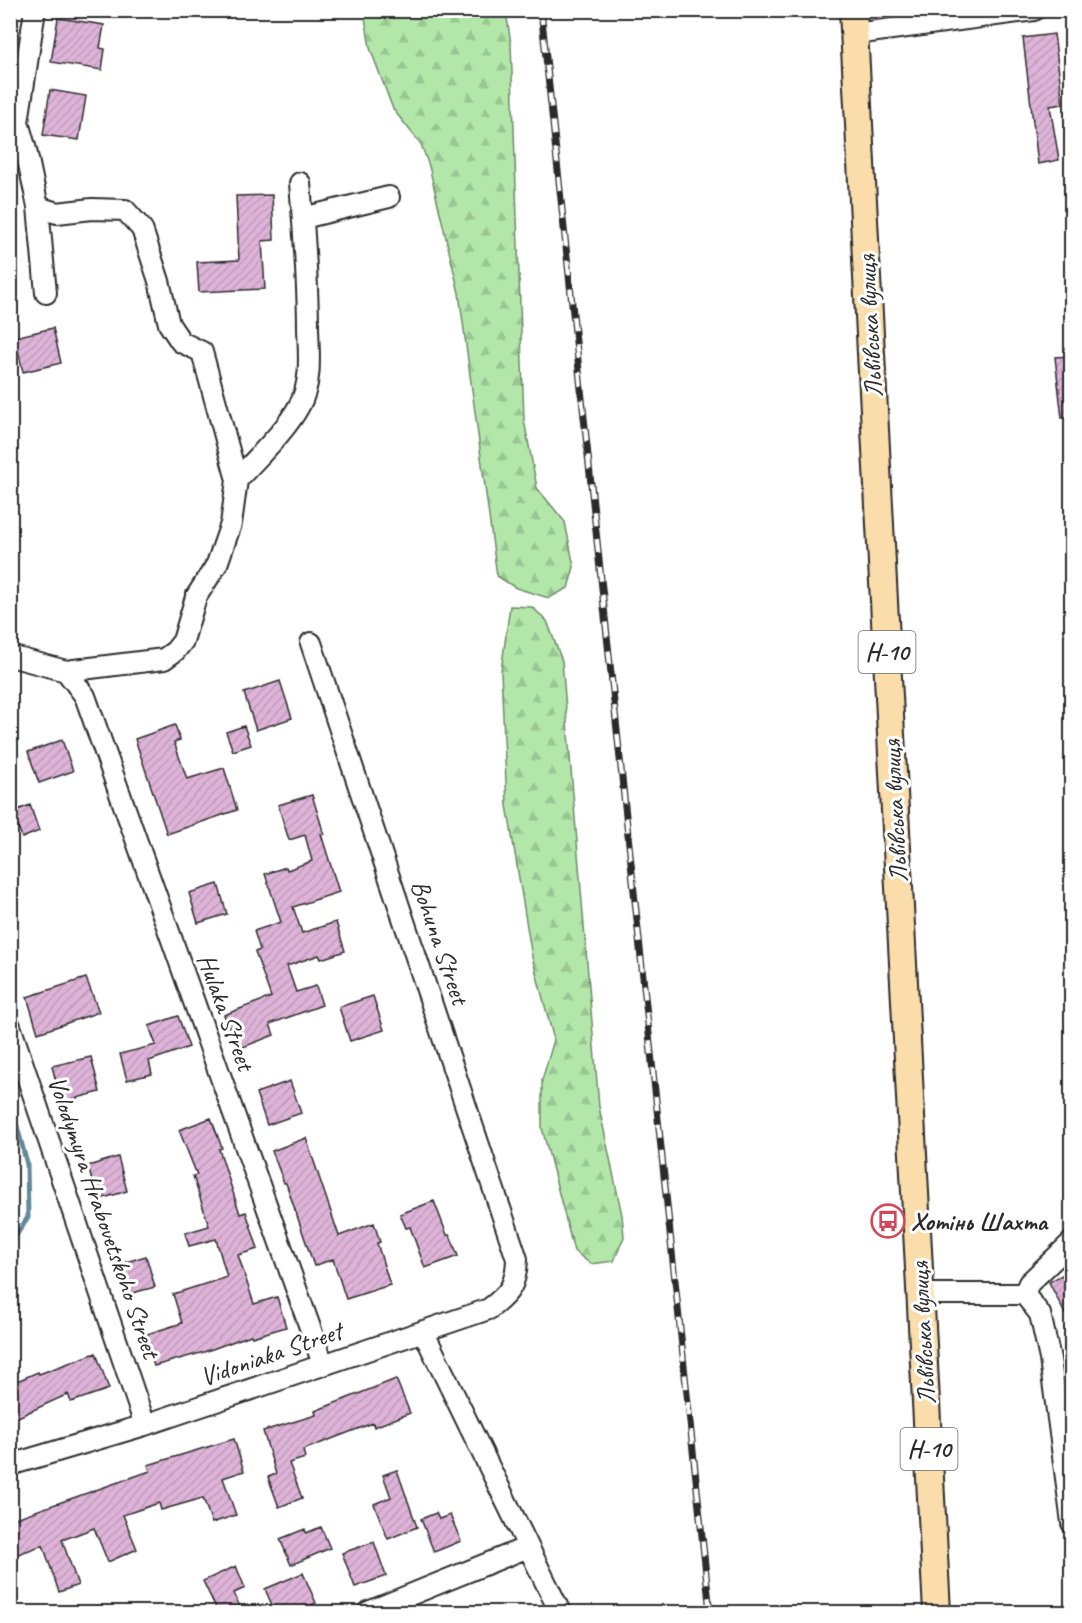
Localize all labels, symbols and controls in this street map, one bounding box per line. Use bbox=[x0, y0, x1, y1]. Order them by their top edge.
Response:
street label: Львівська вулиця bbox=[850, 252, 890, 398]
road number: Н-10 bbox=[858, 631, 916, 673]
street label: Львівська вулиця bbox=[875, 737, 915, 883]
street label: Bohuna Street bbox=[403, 876, 477, 1011]
street label: Hulaka Street bbox=[190, 949, 263, 1077]
street label: Volodymyra Hrabovetskoho Street bbox=[40, 1072, 169, 1365]
bus stop icon: Хотінь Шахта bbox=[870, 1203, 906, 1239]
place label: Хотінь Шахта bbox=[911, 1205, 1049, 1238]
street label: Львівська вулиця bbox=[903, 1259, 943, 1405]
street label: Vidoniaka Street bbox=[196, 1313, 349, 1394]
road number: Н-10 bbox=[900, 1428, 958, 1470]

